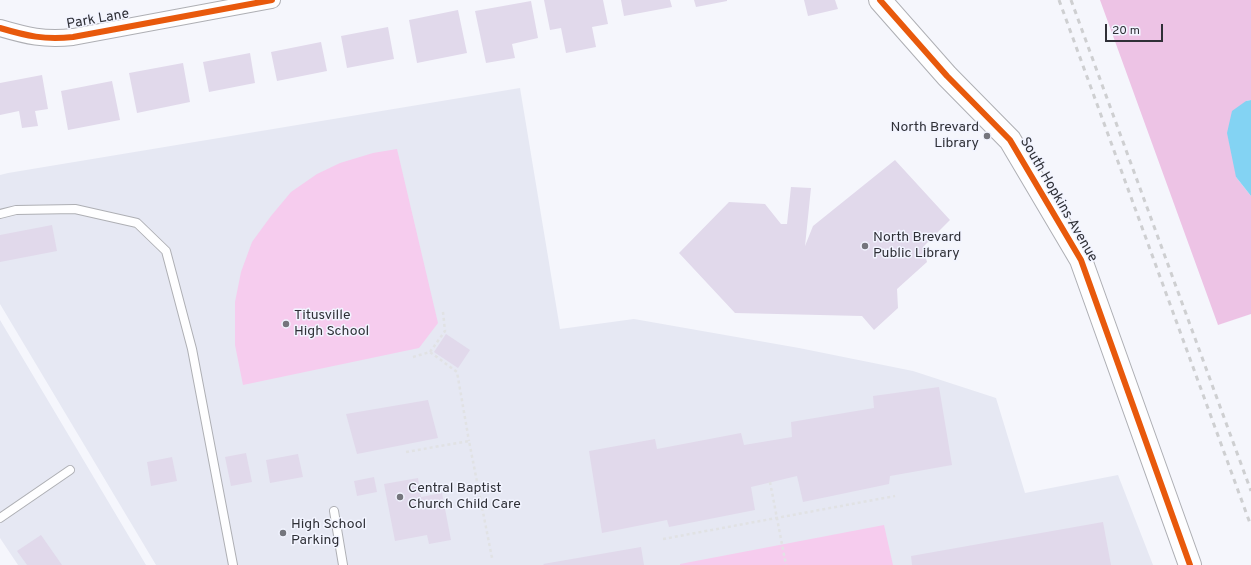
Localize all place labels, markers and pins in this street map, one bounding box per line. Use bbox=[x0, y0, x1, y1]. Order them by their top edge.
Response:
place label: North Brevard Library bbox=[891, 120, 979, 152]
marker: North Brevard Library bbox=[982, 131, 992, 141]
place label: North Brevard Public Library bbox=[873, 230, 961, 262]
marker: North Brevard Public Library bbox=[860, 241, 870, 251]
place label: Titusville High School bbox=[294, 308, 369, 340]
marker: Titusville High School bbox=[281, 319, 291, 329]
place label: Central Baptist Church Child Care bbox=[408, 481, 521, 514]
marker: Central Baptist Church Child Care bbox=[395, 492, 405, 502]
place label: High School Parking bbox=[291, 517, 366, 550]
marker: High School Parking bbox=[278, 528, 288, 538]

